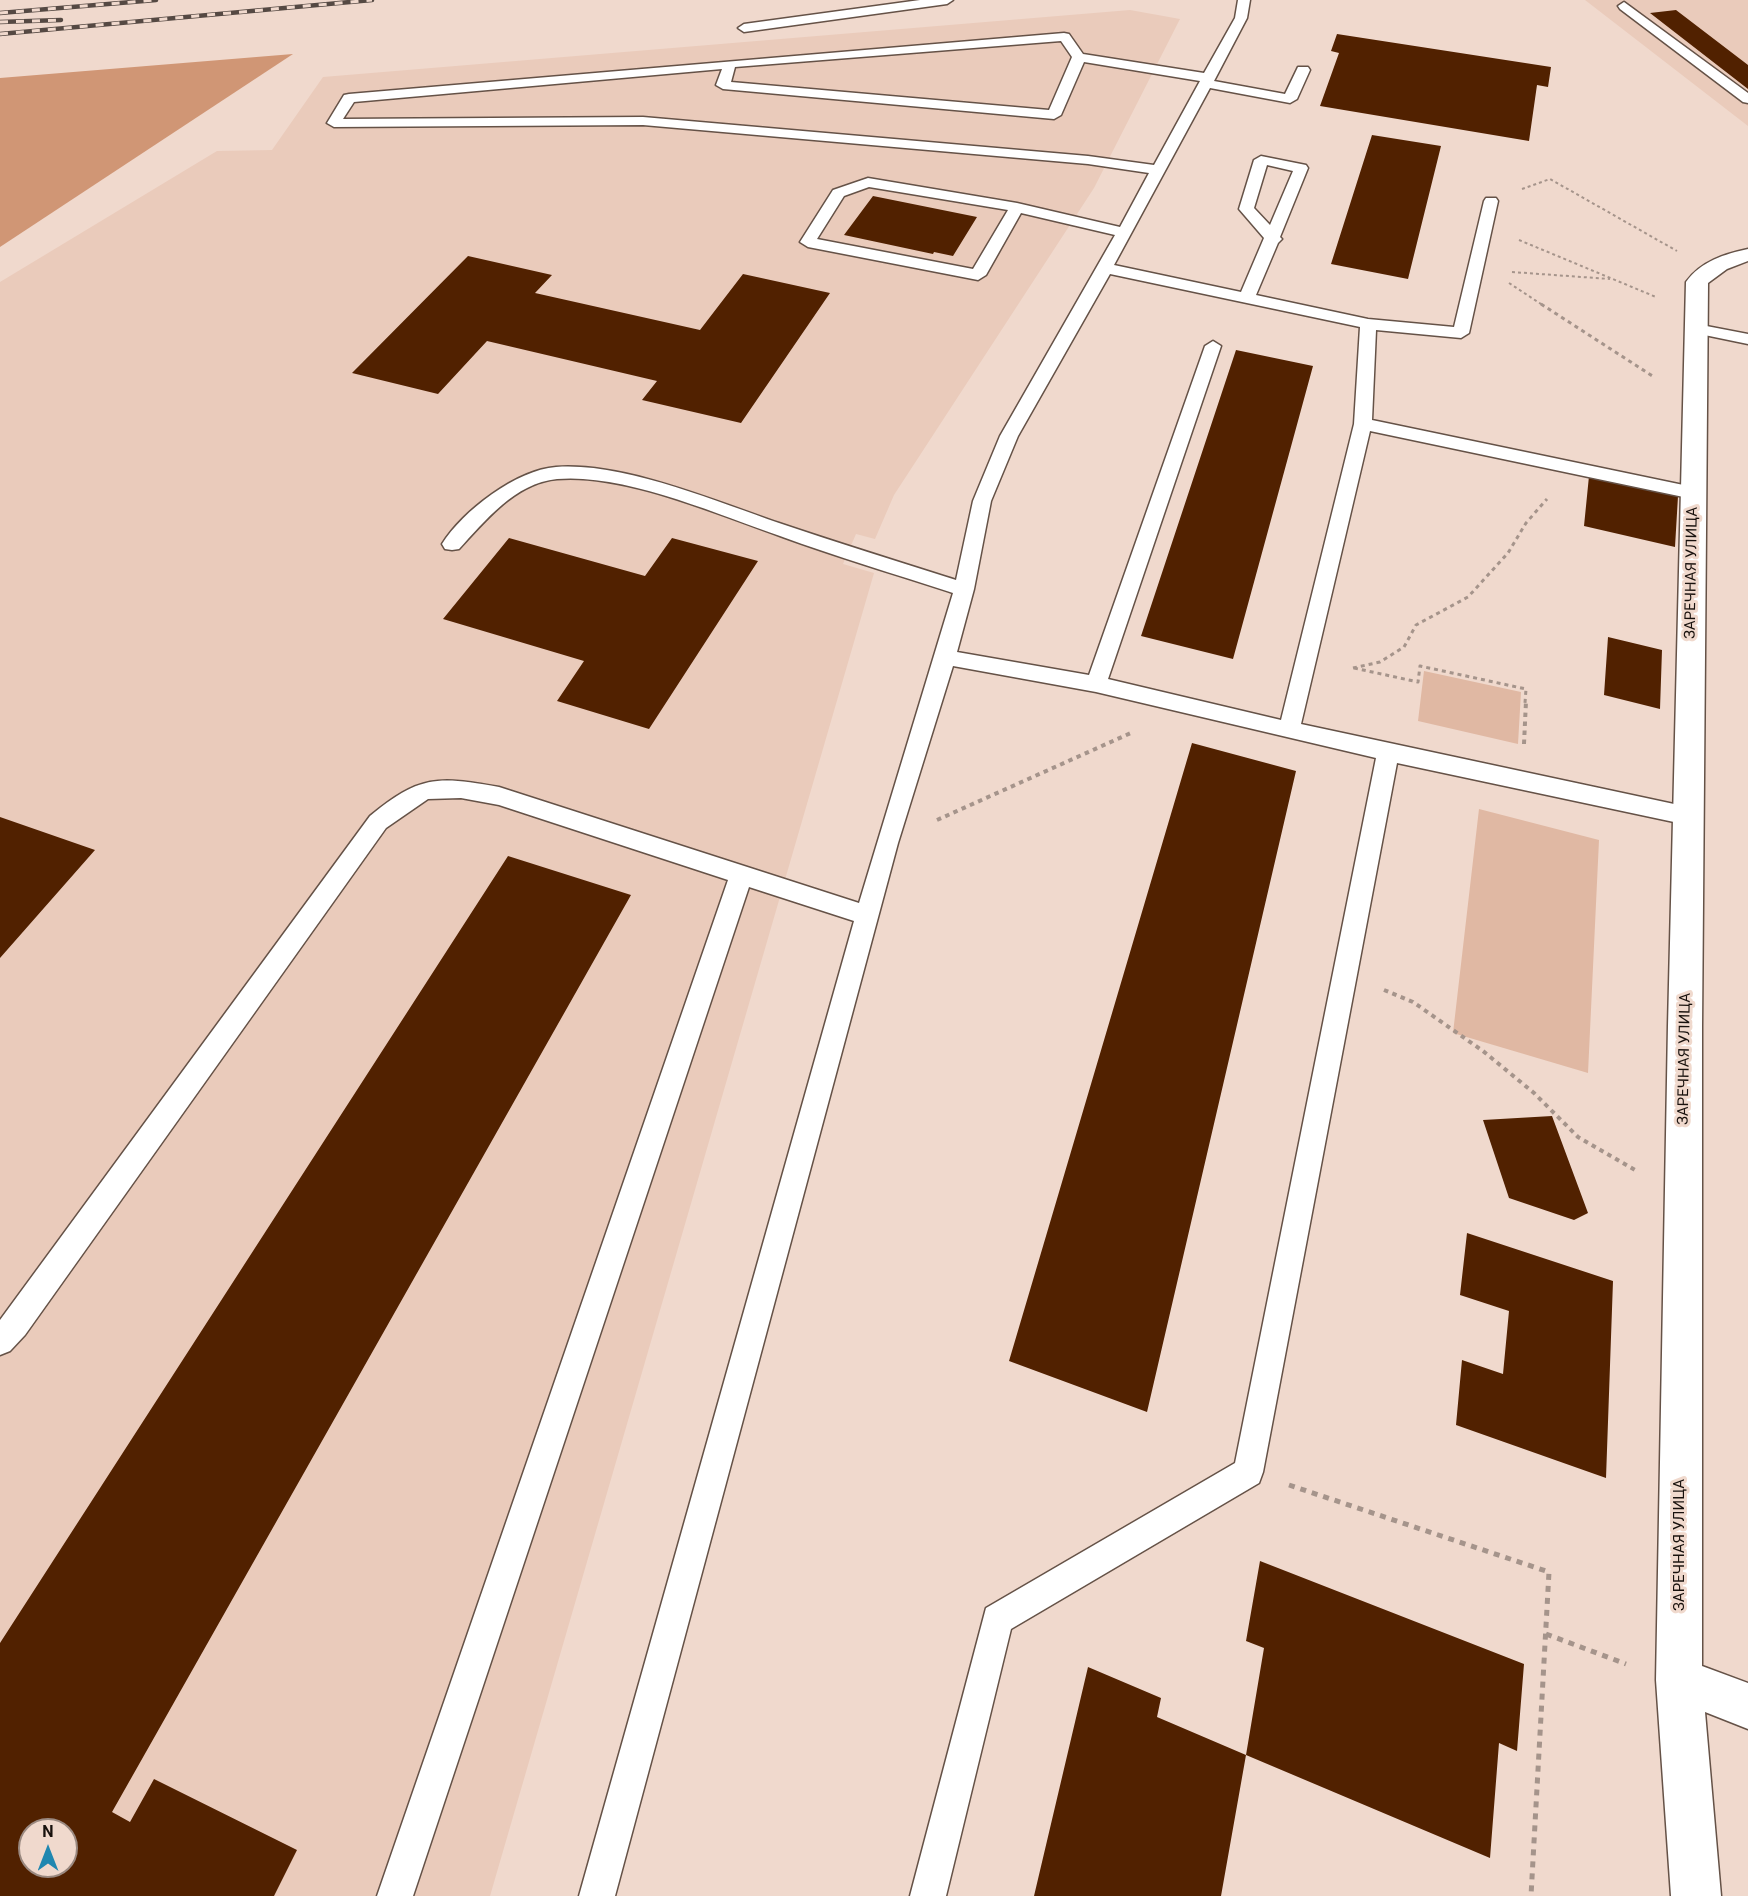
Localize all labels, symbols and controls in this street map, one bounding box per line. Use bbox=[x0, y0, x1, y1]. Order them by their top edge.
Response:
street label: ЗАРЕЧНАЯ УЛИЦА bbox=[1682, 507, 1702, 639]
street label: ЗАРЕЧНАЯ УЛИЦА bbox=[1675, 993, 1695, 1125]
street label: ЗАРЕЧНАЯ УЛИЦА bbox=[1671, 1479, 1689, 1611]
north arrow bbox=[18, 1818, 78, 1878]
text: N bbox=[42, 1822, 54, 1841]

